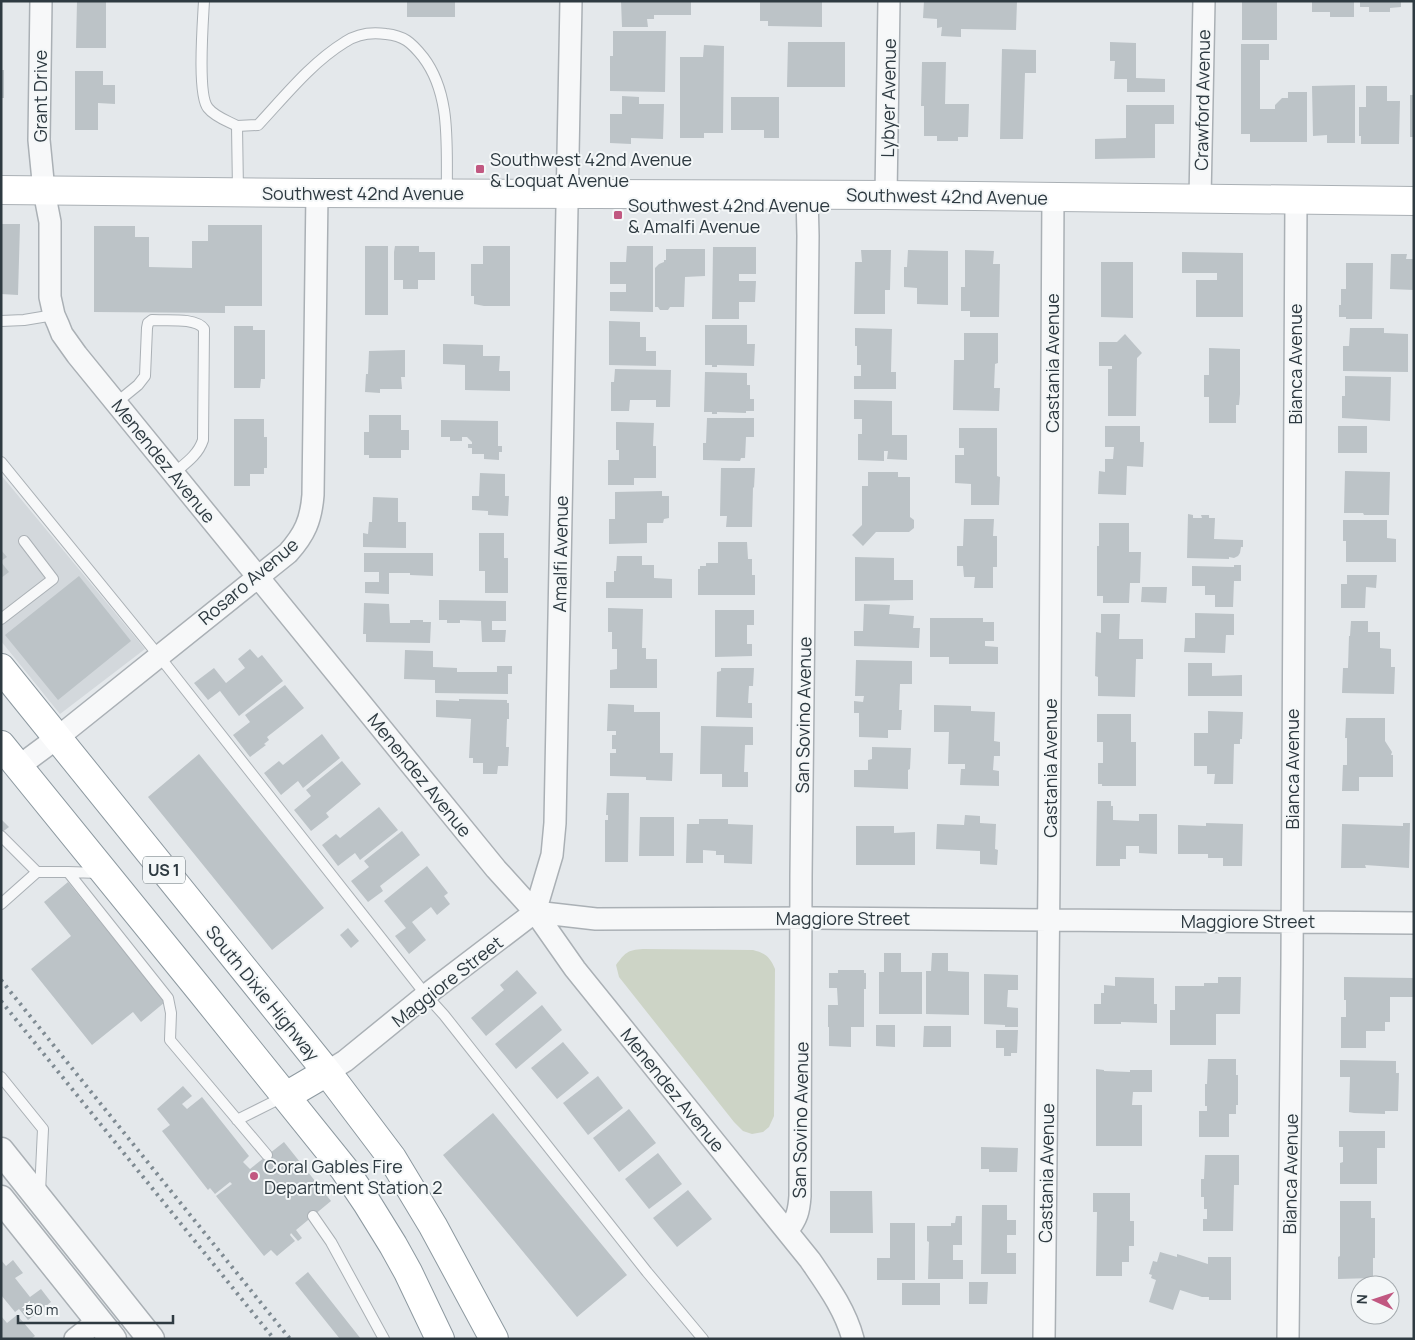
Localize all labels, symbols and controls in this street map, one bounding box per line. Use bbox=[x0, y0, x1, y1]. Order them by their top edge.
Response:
street label: Crawford Avenue bbox=[1189, 29, 1215, 171]
street label: Lybyer Avenue bbox=[875, 38, 901, 158]
street label: Grant Drive bbox=[28, 50, 52, 142]
place label: Southwest 42nd Avenue & Loquat Avenue bbox=[490, 147, 692, 192]
marker: Southwest 42nd Avenue & Loquat Avenue bbox=[474, 163, 486, 175]
street label: Southwest 42nd Avenue bbox=[262, 181, 464, 205]
street label: Southwest 42nd Avenue bbox=[846, 182, 1048, 210]
place label: Southwest 42nd Avenue & Amalfi Avenue bbox=[628, 193, 830, 238]
marker: Southwest 42nd Avenue & Amalfi Avenue bbox=[612, 209, 624, 221]
street label: Castania Avenue bbox=[1040, 293, 1064, 433]
street label: Bianca Avenue bbox=[1283, 304, 1307, 425]
street label: Menendez Avenue bbox=[107, 394, 221, 528]
street label: Amalfi Avenue bbox=[547, 495, 573, 613]
street label: Rosaro Avenue bbox=[193, 532, 303, 630]
street label: San Sovino Avenue bbox=[790, 636, 816, 794]
street label: Castania Avenue bbox=[1038, 698, 1062, 838]
street label: Menendez Avenue bbox=[363, 708, 477, 842]
street label: Bianca Avenue bbox=[1280, 709, 1304, 830]
road number: US 1 bbox=[143, 856, 185, 884]
street label: Maggiore Street bbox=[776, 906, 910, 930]
street label: Maggiore Street bbox=[1181, 909, 1315, 933]
street label: South Dixie Highway bbox=[201, 920, 326, 1066]
street label: Maggiore Street bbox=[387, 930, 507, 1032]
street label: Menendez Avenue bbox=[616, 1023, 730, 1157]
street label: San Sovino Avenue bbox=[787, 1041, 813, 1199]
street label: Castania Avenue bbox=[1033, 1103, 1059, 1243]
street label: Bianca Avenue bbox=[1277, 1113, 1303, 1235]
place label: Coral Gables Fire Department Station 2 bbox=[264, 1154, 443, 1199]
marker: Coral Gables Fire Department Station 2 bbox=[248, 1170, 260, 1182]
north arrow bbox=[1350, 1275, 1400, 1325]
scale bar bbox=[18, 1292, 172, 1324]
text: N bbox=[1352, 1294, 1371, 1305]
text: 50 m bbox=[25, 1299, 59, 1320]

